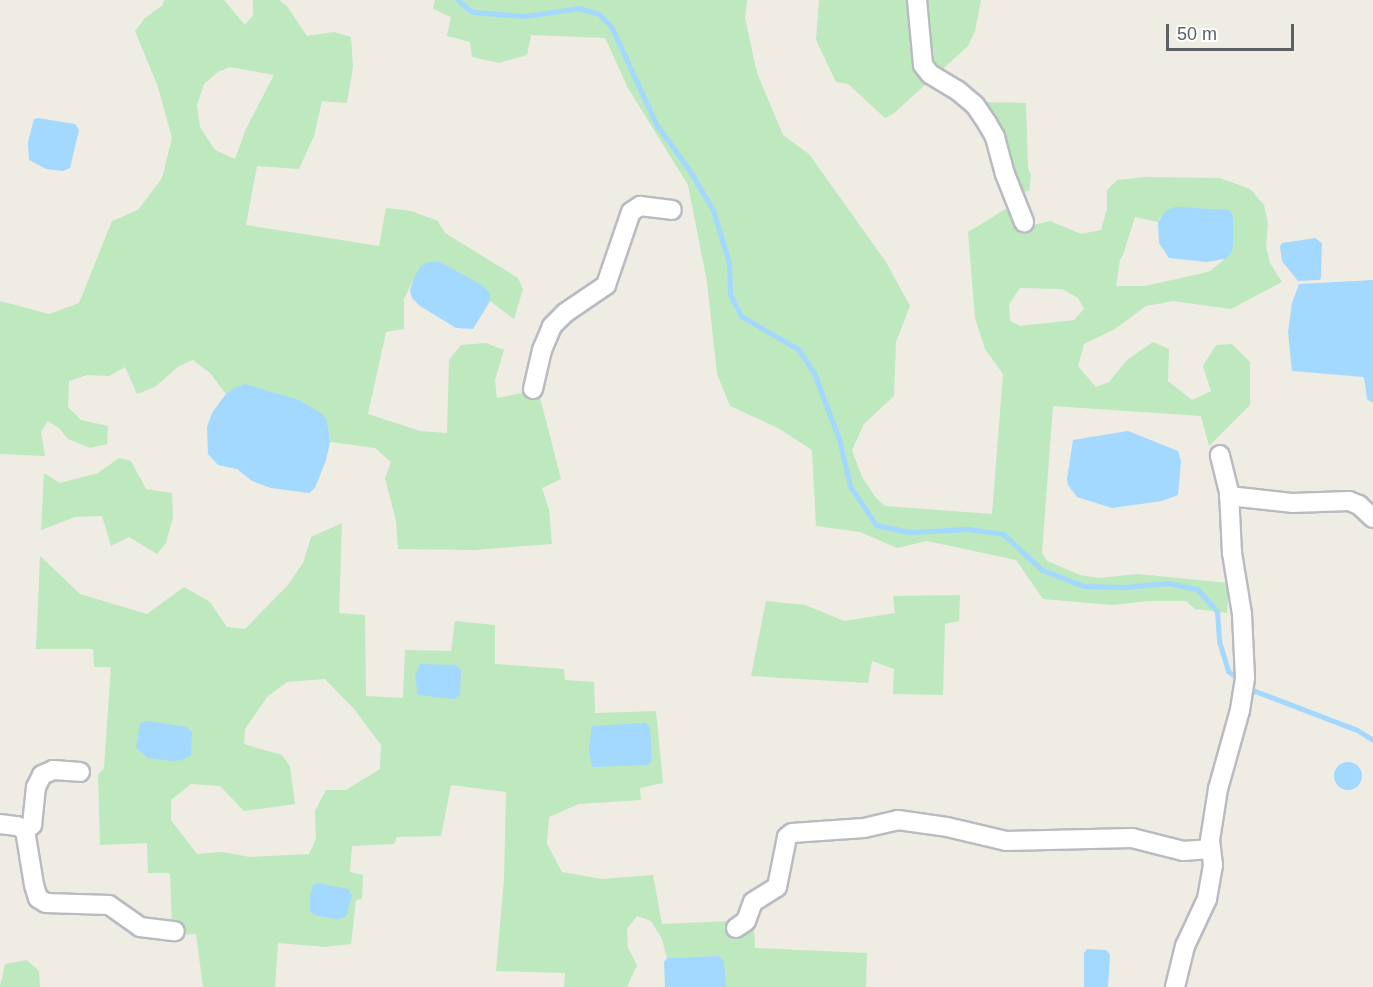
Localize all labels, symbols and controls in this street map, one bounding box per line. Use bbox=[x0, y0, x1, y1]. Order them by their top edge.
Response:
scale bar bbox=[1169, 12, 1296, 50]
text: 50 m bbox=[1177, 24, 1217, 44]

